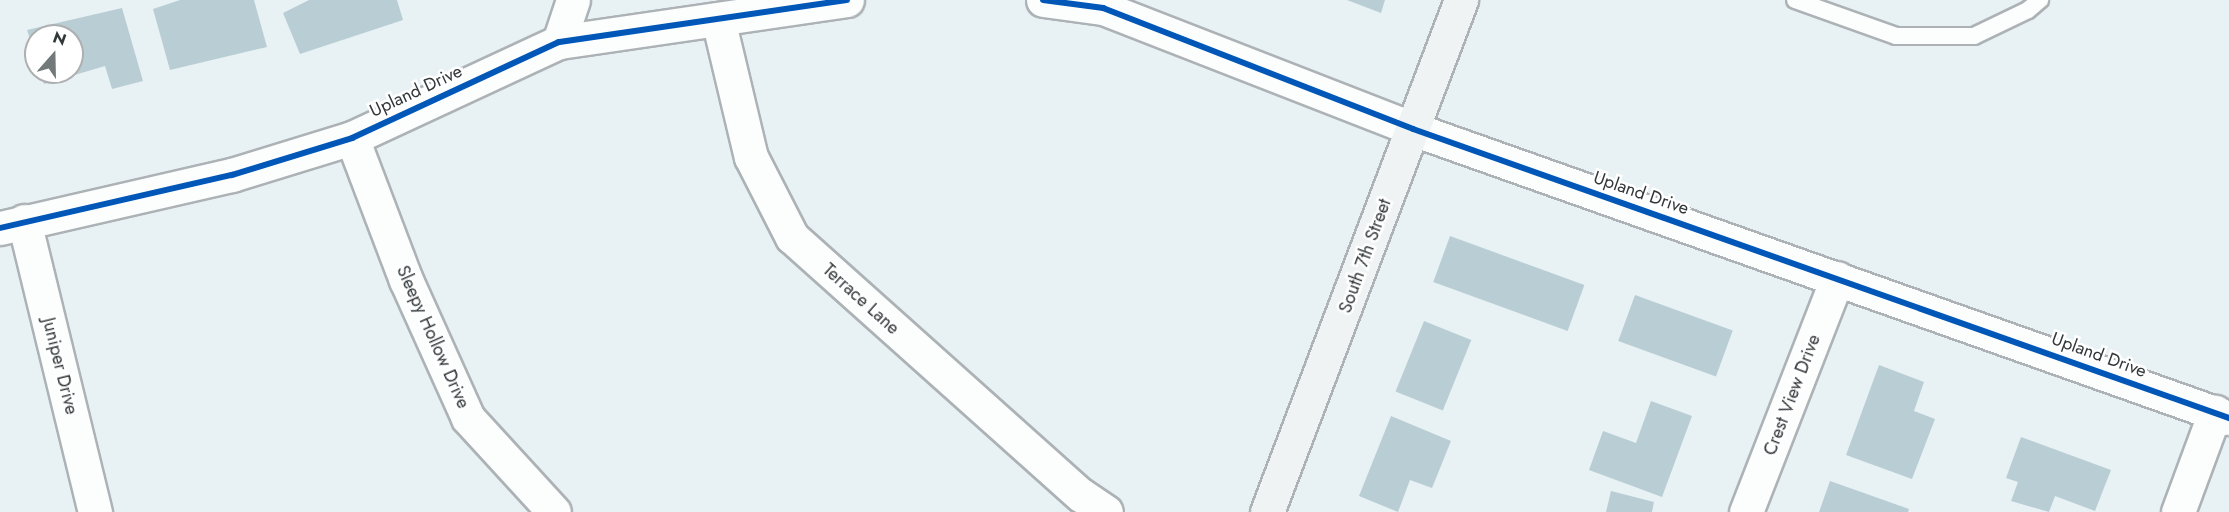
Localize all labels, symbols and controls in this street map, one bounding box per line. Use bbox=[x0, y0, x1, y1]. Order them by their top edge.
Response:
north arrow bbox=[24, 24, 84, 84]
text: N bbox=[50, 26, 70, 51]
street label: Upland Drive bbox=[366, 60, 466, 122]
street label: Upland Drive bbox=[1590, 167, 1692, 219]
street label: South 7th Street bbox=[1334, 196, 1396, 316]
street label: Terrace Lane bbox=[818, 259, 904, 339]
street label: Sleepy Hollow Drive bbox=[392, 262, 474, 412]
street label: Juniper Drive bbox=[38, 315, 82, 417]
street label: Upland Drive bbox=[2049, 328, 2149, 382]
street label: Crest View Drive bbox=[1759, 332, 1825, 458]

